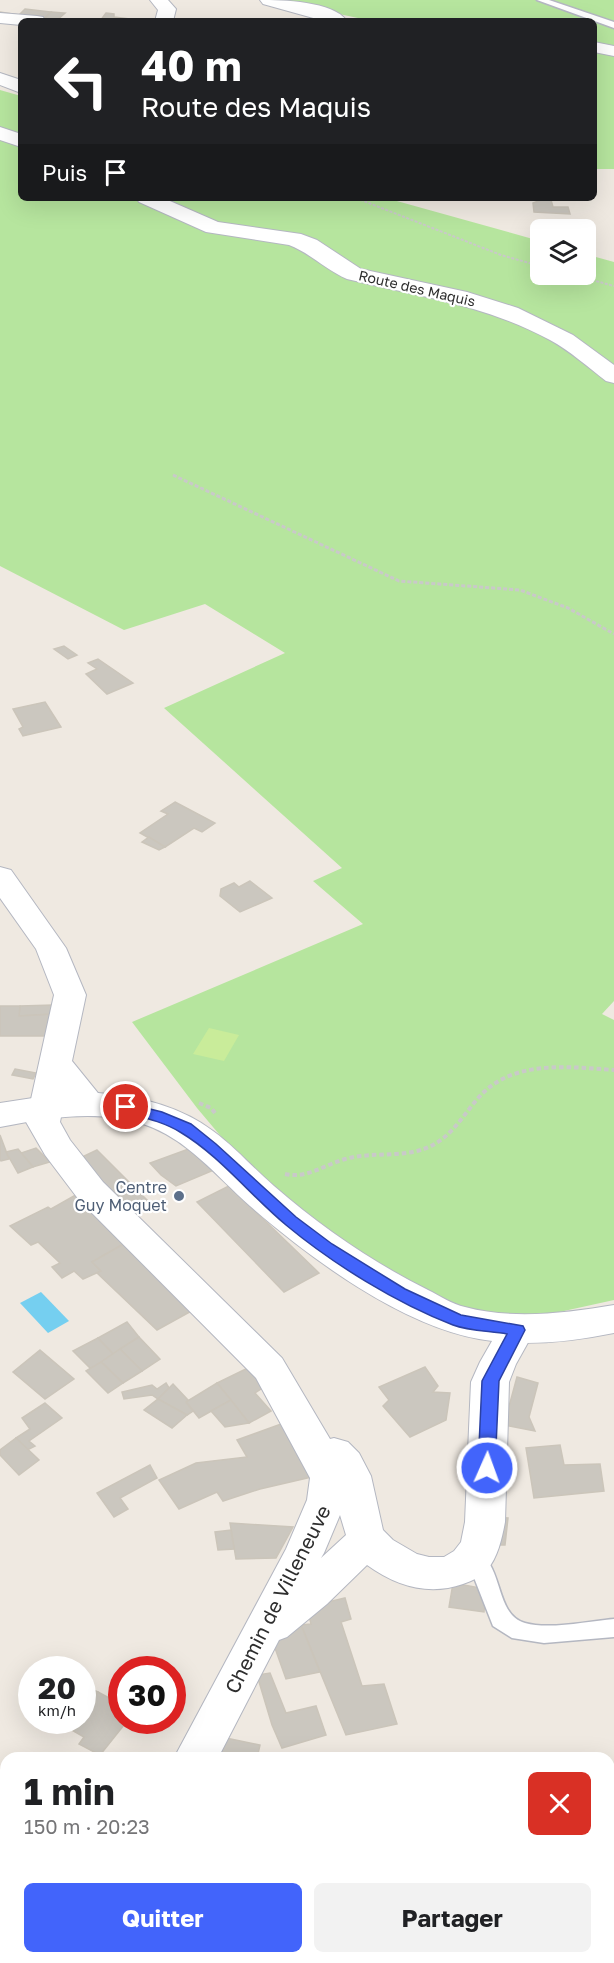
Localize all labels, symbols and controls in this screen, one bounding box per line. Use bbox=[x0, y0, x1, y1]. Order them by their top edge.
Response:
text: 40 m bbox=[141, 40, 242, 90]
icon: left bbox=[42, 42, 120, 120]
text: Route des Maquis bbox=[141, 91, 371, 123]
icon: arrive bbox=[99, 156, 132, 189]
text: Puis bbox=[42, 159, 87, 186]
map controls bbox=[530, 219, 596, 285]
button: layers bbox=[530, 219, 596, 285]
street label: Route des Maquis bbox=[357, 266, 477, 310]
pin bbox=[100, 1081, 151, 1132]
icon: arrive bbox=[109, 1090, 142, 1123]
place label: Centre Guy Moquet bbox=[75, 1177, 167, 1215]
marker: Centre Guy Moquet bbox=[172, 1189, 186, 1203]
position arrow bbox=[455, 1436, 519, 1500]
street label: Chemin de Villeneuve bbox=[219, 1501, 335, 1697]
speed limit sign: 30 bbox=[108, 1656, 186, 1734]
text: 20 bbox=[38, 1670, 76, 1706]
text: km/h bbox=[38, 1701, 76, 1719]
text: 1 min bbox=[24, 1770, 115, 1813]
button: close bbox=[528, 1772, 591, 1835]
text: 150 m · 20:23 bbox=[24, 1814, 150, 1838]
button: Quitter bbox=[24, 1883, 302, 1952]
button: Partager bbox=[314, 1883, 591, 1952]

